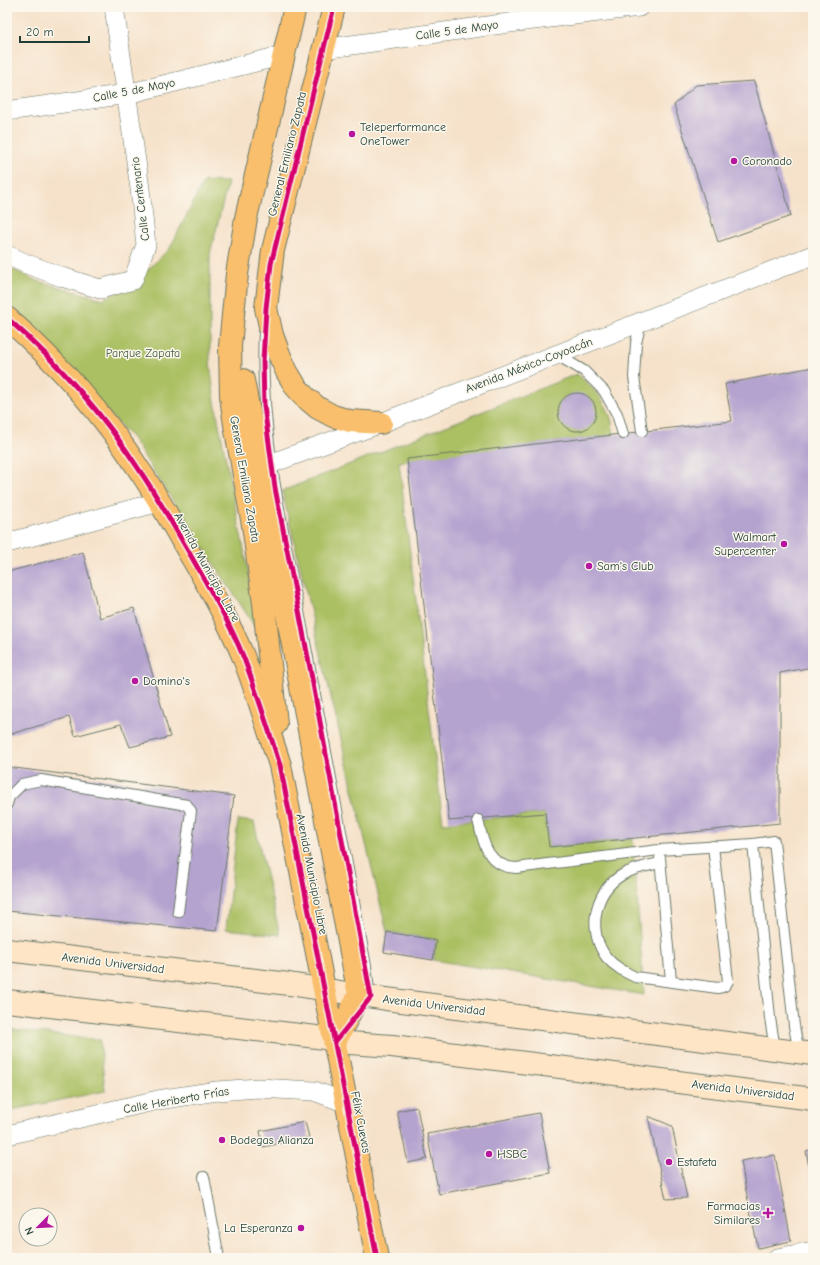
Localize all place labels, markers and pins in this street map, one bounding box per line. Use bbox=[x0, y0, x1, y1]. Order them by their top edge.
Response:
place label: Teleperformance OneTower bbox=[360, 120, 446, 148]
marker: Teleperformance OneTower bbox=[347, 129, 357, 139]
place label: Coronado bbox=[742, 154, 792, 168]
marker: Coronado bbox=[729, 156, 739, 166]
place label: Walmart Supercenter bbox=[714, 530, 777, 558]
marker: Walmart Supercenter bbox=[779, 539, 789, 549]
place label: Sam's Club bbox=[597, 559, 654, 573]
marker: Sam's Club bbox=[584, 561, 594, 571]
place label: Domino's bbox=[143, 674, 190, 688]
marker: Domino's bbox=[130, 676, 140, 686]
place label: Bodegas Alianza bbox=[230, 1133, 314, 1147]
marker: Bodegas Alianza bbox=[217, 1135, 227, 1145]
place label: HSBC bbox=[497, 1147, 527, 1161]
marker: HSBC bbox=[484, 1149, 494, 1159]
place label: Estafeta bbox=[677, 1155, 717, 1169]
marker: Estafeta bbox=[664, 1157, 674, 1167]
place label: Farmacias Similares bbox=[707, 1199, 760, 1227]
marker: Farmacias Similares bbox=[763, 1208, 773, 1218]
place label: La Esperanza bbox=[224, 1221, 293, 1235]
marker: La Esperanza bbox=[296, 1223, 306, 1233]

